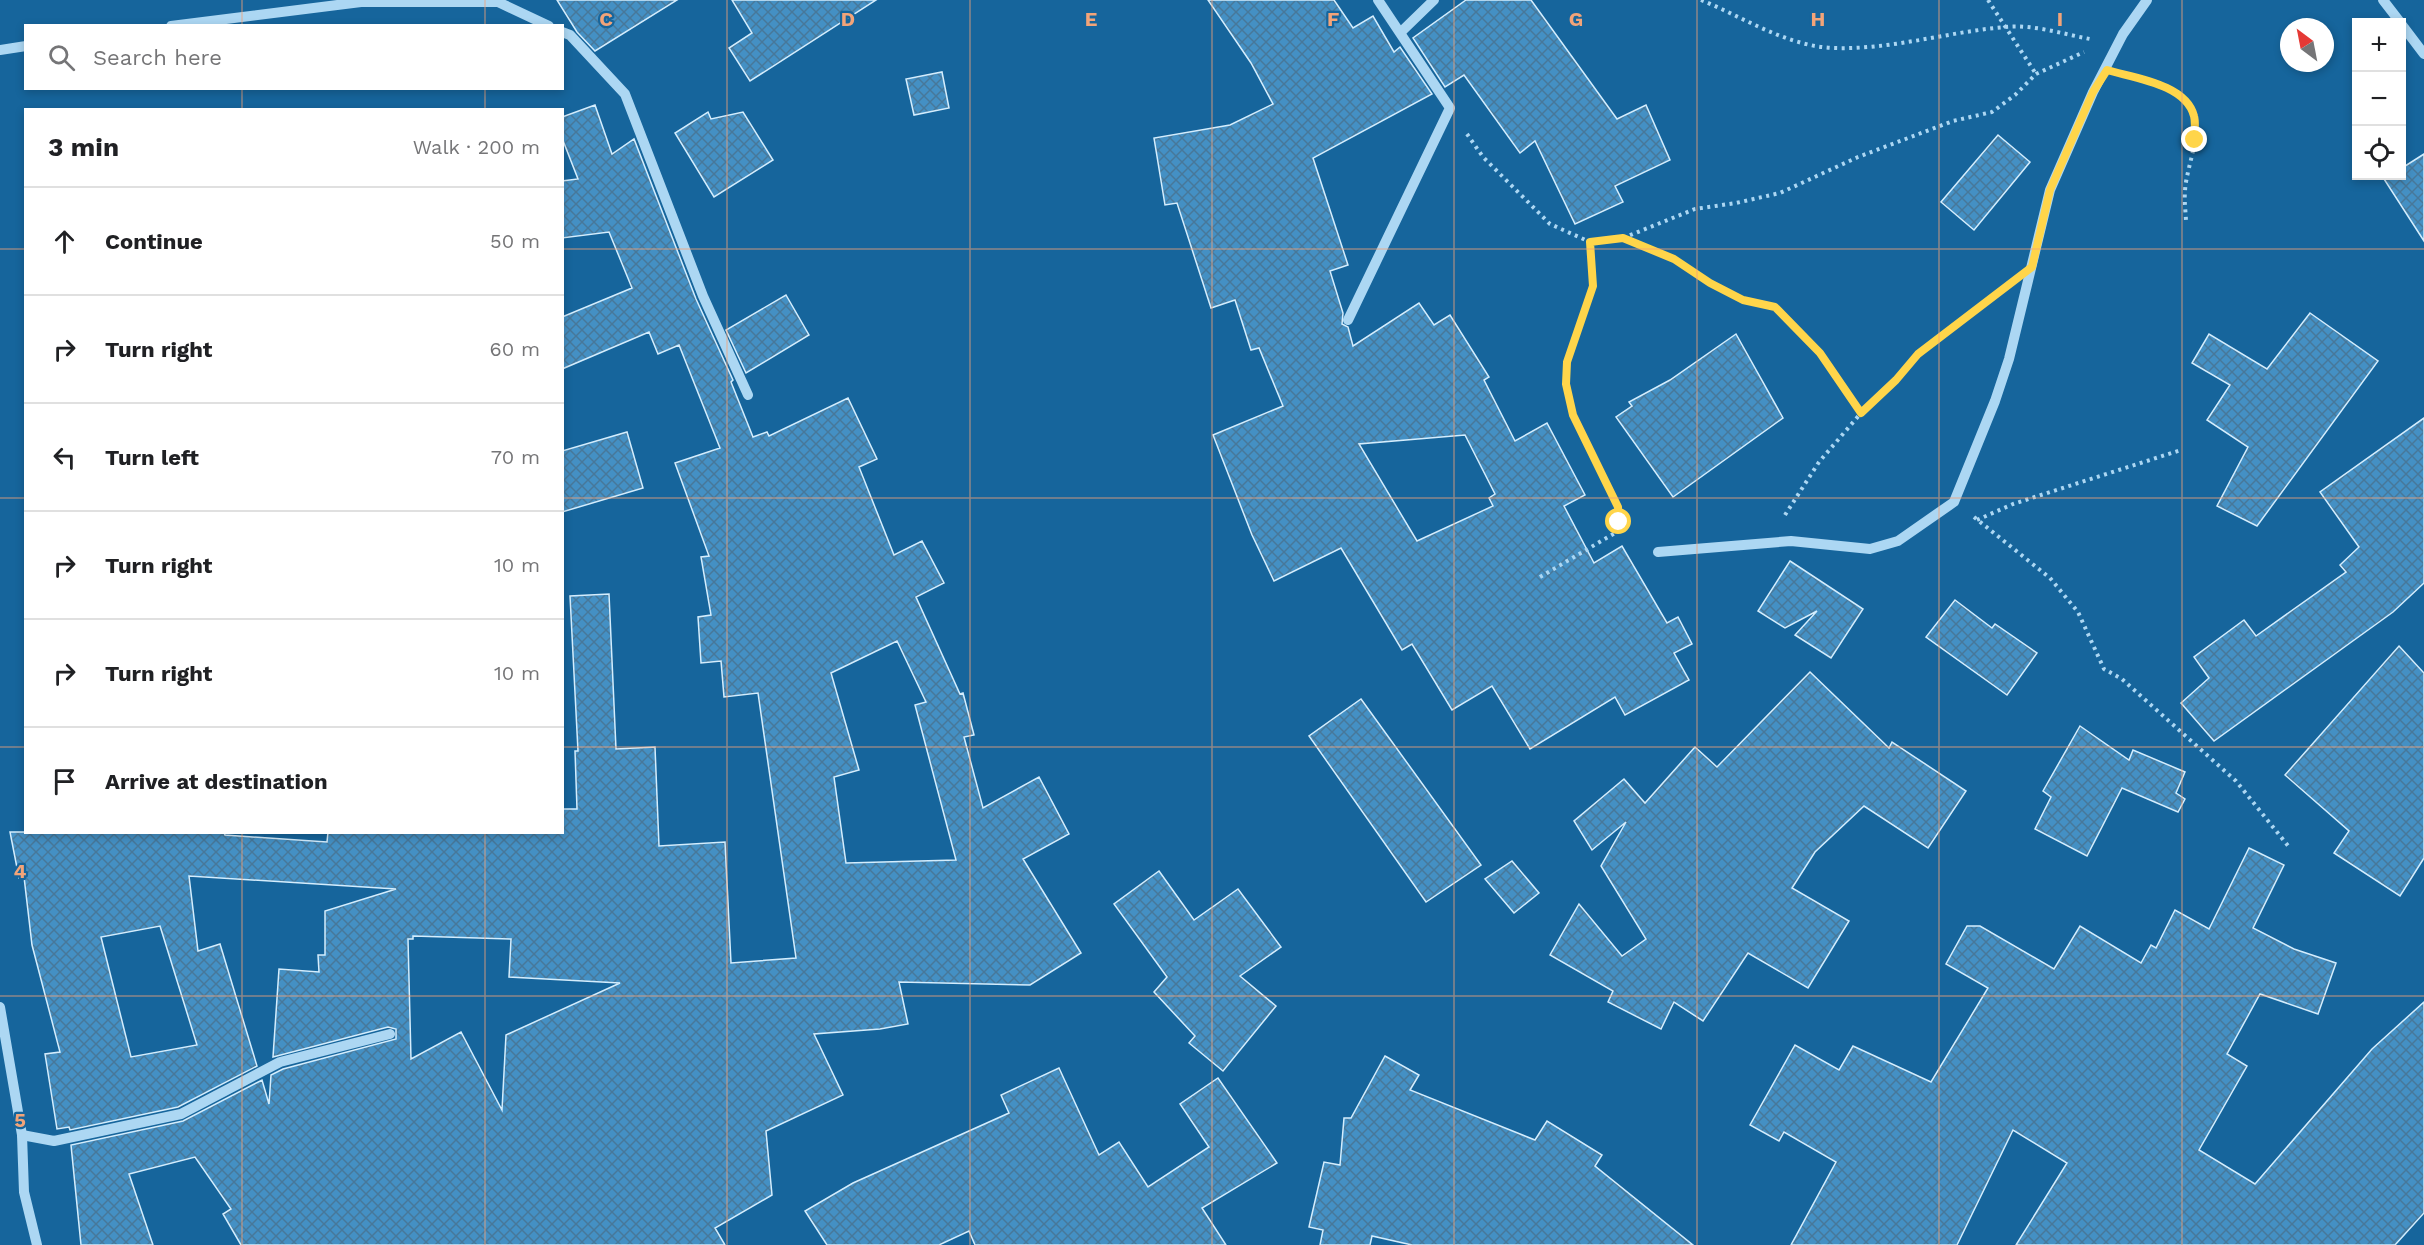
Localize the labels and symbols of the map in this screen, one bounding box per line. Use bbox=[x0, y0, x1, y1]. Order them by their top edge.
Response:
text: C bbox=[599, 7, 613, 31]
text: D bbox=[841, 7, 855, 31]
text: E bbox=[1085, 7, 1097, 31]
text: F bbox=[1327, 7, 1339, 31]
text: G bbox=[1569, 7, 1583, 31]
text: H bbox=[1811, 7, 1825, 31]
text: I bbox=[2057, 7, 2063, 31]
north arrow bbox=[2280, 18, 2334, 72]
route end bbox=[2181, 126, 2207, 152]
route start bbox=[1605, 508, 1631, 534]
text: 4 bbox=[14, 859, 27, 883]
text: 5 bbox=[14, 1108, 26, 1132]

